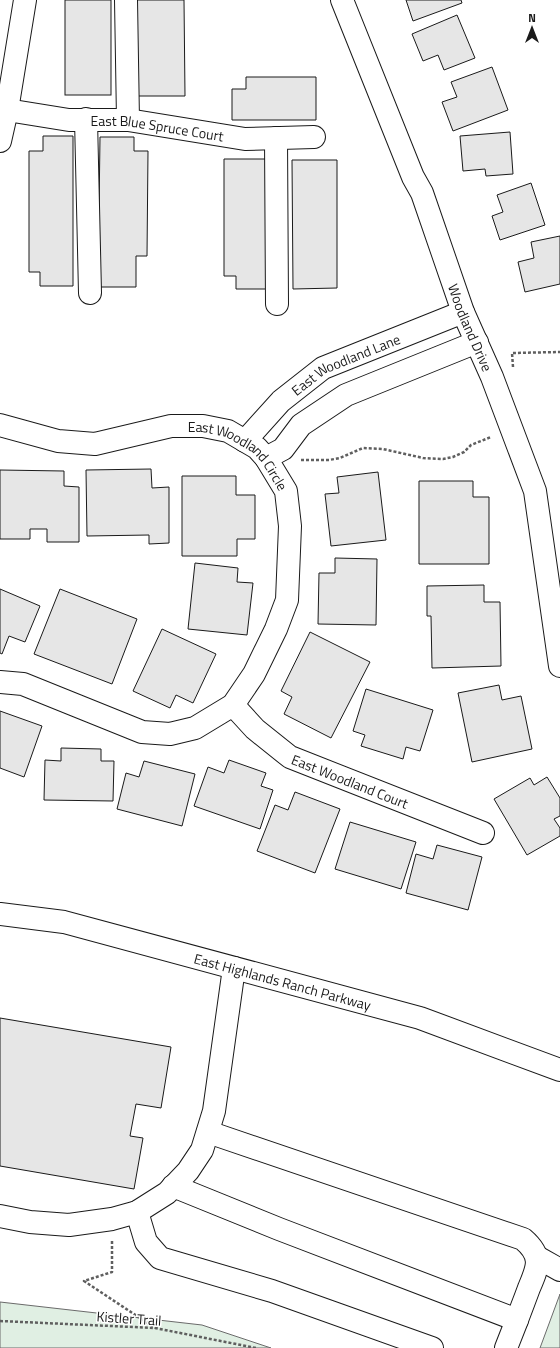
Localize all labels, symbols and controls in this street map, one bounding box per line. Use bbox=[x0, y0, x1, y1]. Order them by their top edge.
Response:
north arrow bbox=[512, 8, 552, 48]
text: N bbox=[528, 10, 536, 26]
street label: East Blue Spruce Court bbox=[90, 110, 225, 146]
street label: Woodland Drive bbox=[443, 281, 499, 374]
street label: East Woodland Lane bbox=[286, 328, 403, 400]
street label: East Woodland Circle bbox=[188, 416, 294, 494]
street label: East Woodland Court bbox=[289, 748, 412, 813]
street label: East Highlands Ranch Parkway bbox=[192, 947, 374, 1015]
street label: Kistler Trail bbox=[96, 1305, 162, 1331]

